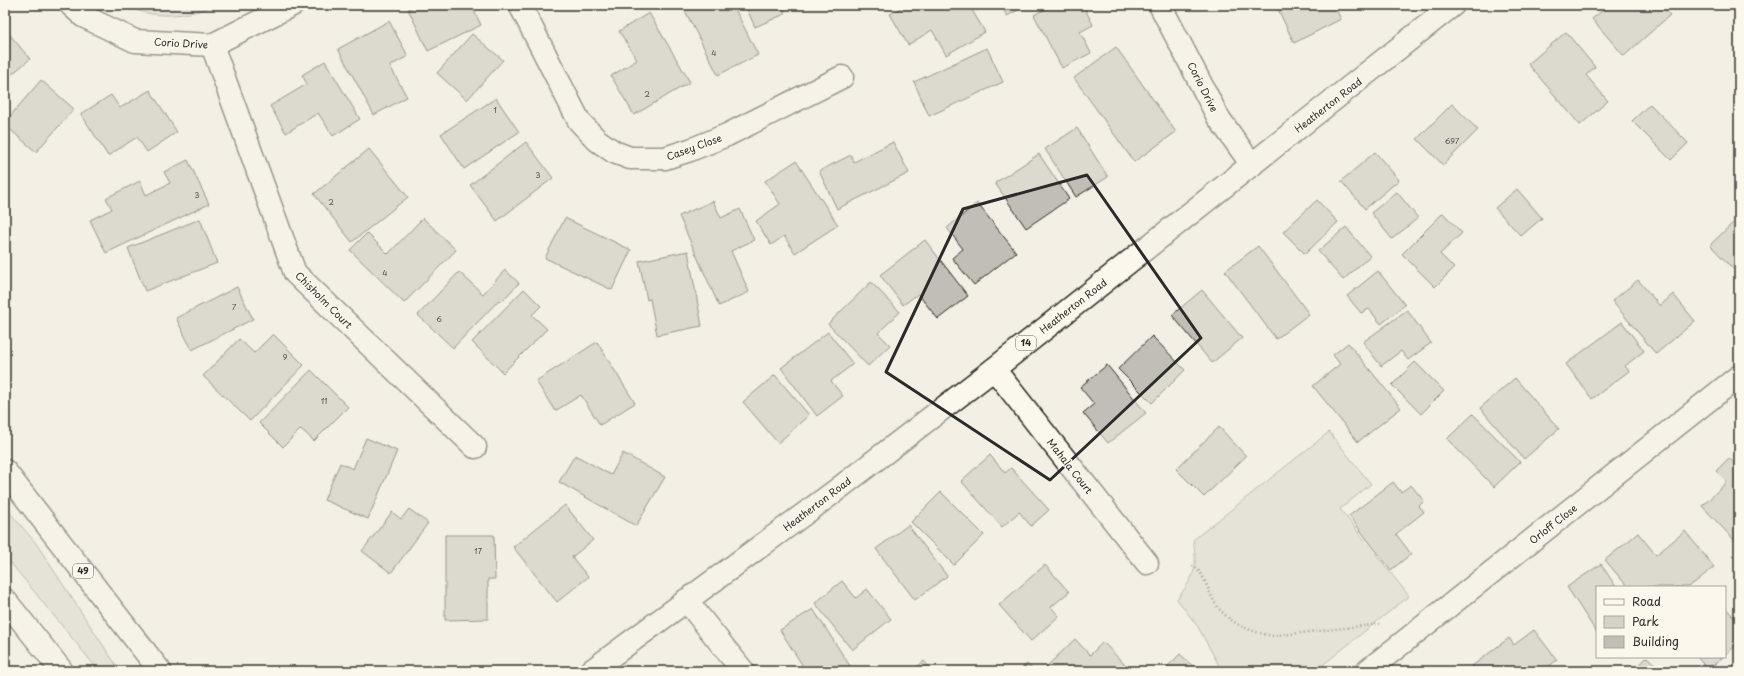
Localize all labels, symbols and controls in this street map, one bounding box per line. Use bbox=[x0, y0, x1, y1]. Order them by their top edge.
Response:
street label: Corio Drive bbox=[154, 34, 209, 51]
house number: 4 bbox=[711, 47, 717, 59]
street label: Corio Drive bbox=[1184, 59, 1222, 114]
street label: Heatherton Road bbox=[1291, 73, 1365, 136]
house number: 2 bbox=[644, 88, 650, 100]
house number: 1 bbox=[493, 104, 497, 116]
street label: Casey Close bbox=[664, 130, 724, 164]
house number: 697 bbox=[1445, 135, 1460, 147]
house number: 3 bbox=[535, 169, 541, 181]
house number: 3 bbox=[194, 189, 200, 201]
house number: 2 bbox=[328, 196, 334, 208]
house number: 4 bbox=[382, 267, 388, 279]
street label: Chisholm Court bbox=[292, 268, 356, 332]
street label: Heatherton Road bbox=[1036, 274, 1110, 337]
house number: 7 bbox=[232, 301, 237, 313]
house number: 6 bbox=[436, 313, 442, 325]
road number: 14 bbox=[1016, 336, 1036, 350]
house number: 9 bbox=[283, 351, 288, 363]
house number: 11 bbox=[321, 395, 327, 407]
street label: Mahala Court bbox=[1044, 435, 1097, 497]
street label: Heatherton Road bbox=[779, 473, 854, 534]
street label: Orloff Close bbox=[1526, 500, 1580, 547]
house number: 17 bbox=[474, 545, 483, 557]
road number: 49 bbox=[73, 564, 93, 578]
legend bbox=[1596, 586, 1726, 658]
text: Road bbox=[1632, 592, 1661, 610]
text: Park bbox=[1632, 612, 1659, 630]
text: Building bbox=[1632, 632, 1679, 650]

